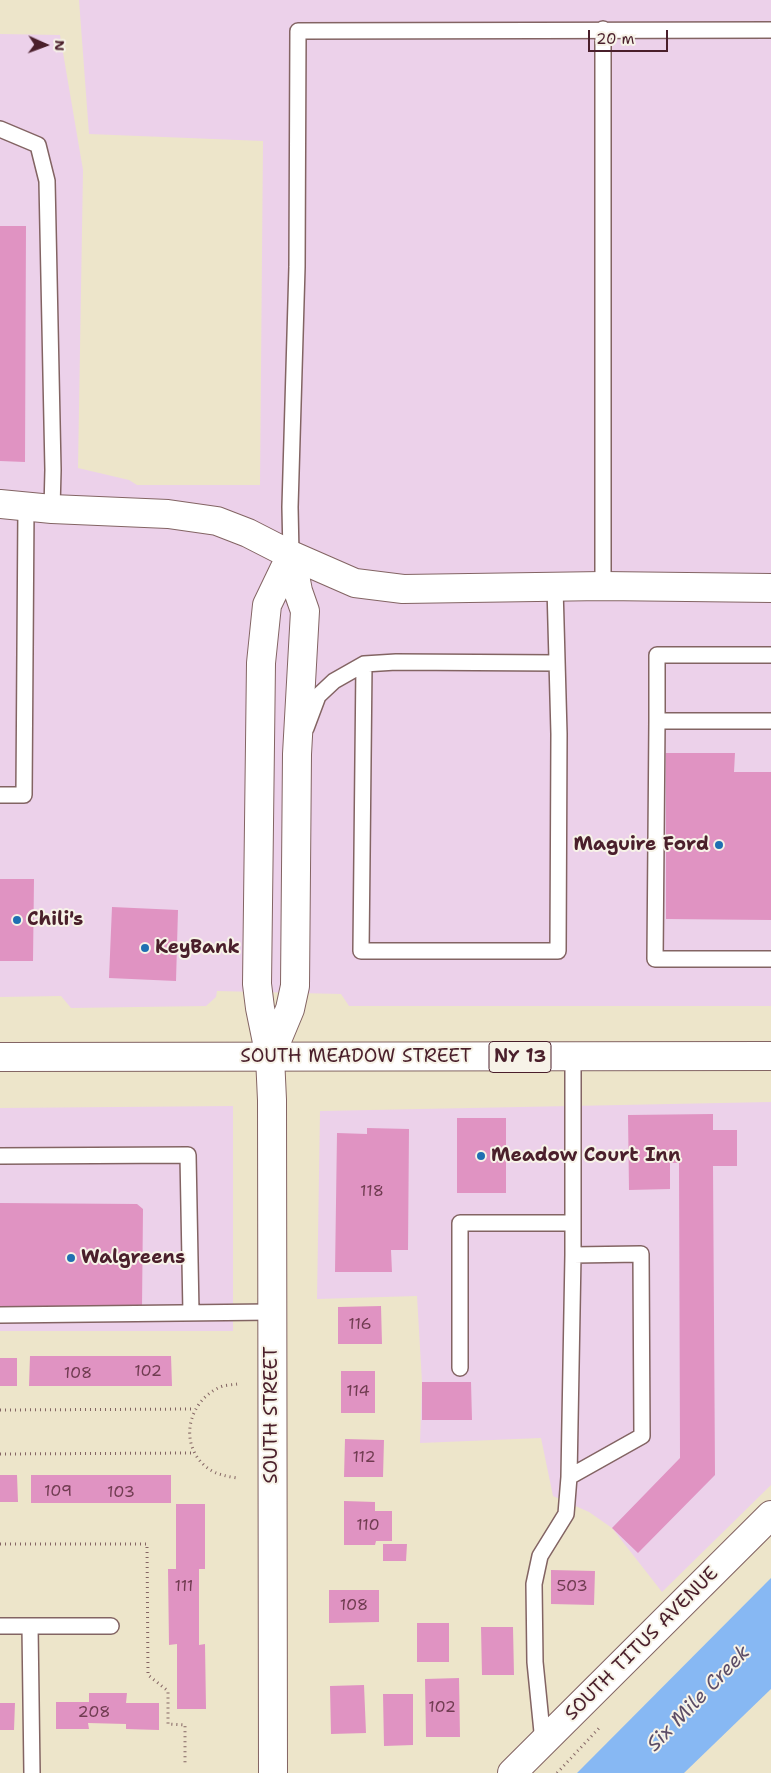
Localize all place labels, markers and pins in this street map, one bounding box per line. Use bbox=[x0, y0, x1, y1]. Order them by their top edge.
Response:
place label: Maguire Ford bbox=[573, 834, 709, 856]
marker: Maguire Ford bbox=[713, 839, 725, 851]
place label: Chili's bbox=[27, 909, 83, 931]
marker: Chili's bbox=[11, 914, 23, 926]
place label: KeyBank bbox=[155, 937, 240, 959]
marker: KeyBank bbox=[139, 942, 151, 954]
place label: Meadow Court Inn bbox=[491, 1145, 681, 1167]
marker: Meadow Court Inn bbox=[475, 1150, 487, 1162]
place label: Walgreens bbox=[81, 1247, 185, 1269]
marker: Walgreens bbox=[65, 1252, 77, 1264]

